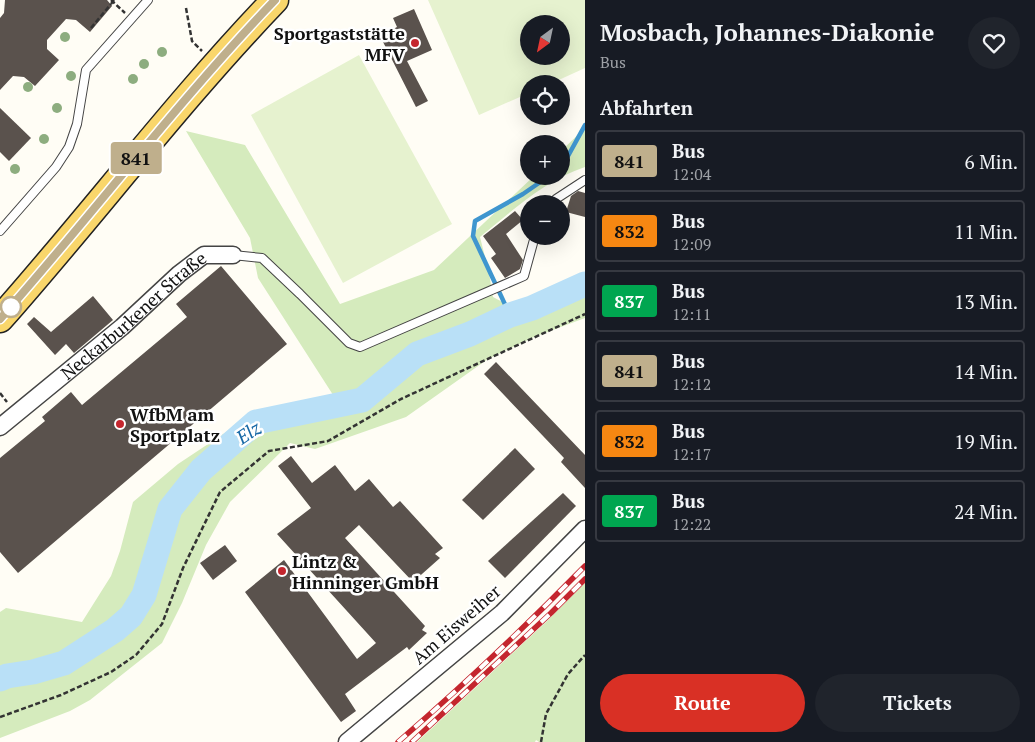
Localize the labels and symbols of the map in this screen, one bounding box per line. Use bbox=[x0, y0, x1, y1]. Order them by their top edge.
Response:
north arrow bbox=[520, 15, 570, 65]
place label: Sportgaststätte MFV bbox=[274, 21, 406, 66]
marker: Sportgaststätte MFV bbox=[409, 37, 421, 49]
line badge: 841 bbox=[107, 142, 165, 174]
street label: Neckarburkener Straße bbox=[55, 246, 211, 385]
unlabelled marker bbox=[0, 296, 22, 318]
place label: WfbM am Sportplatz bbox=[130, 402, 220, 447]
water label: Elz bbox=[230, 414, 266, 450]
marker: WfbM am Sportplatz bbox=[114, 418, 126, 430]
place label: Lintz & Hinninger GmbH bbox=[292, 549, 439, 594]
marker: Lintz & Hinninger GmbH bbox=[276, 565, 288, 577]
street label: Am Eisweiher bbox=[407, 579, 505, 669]

